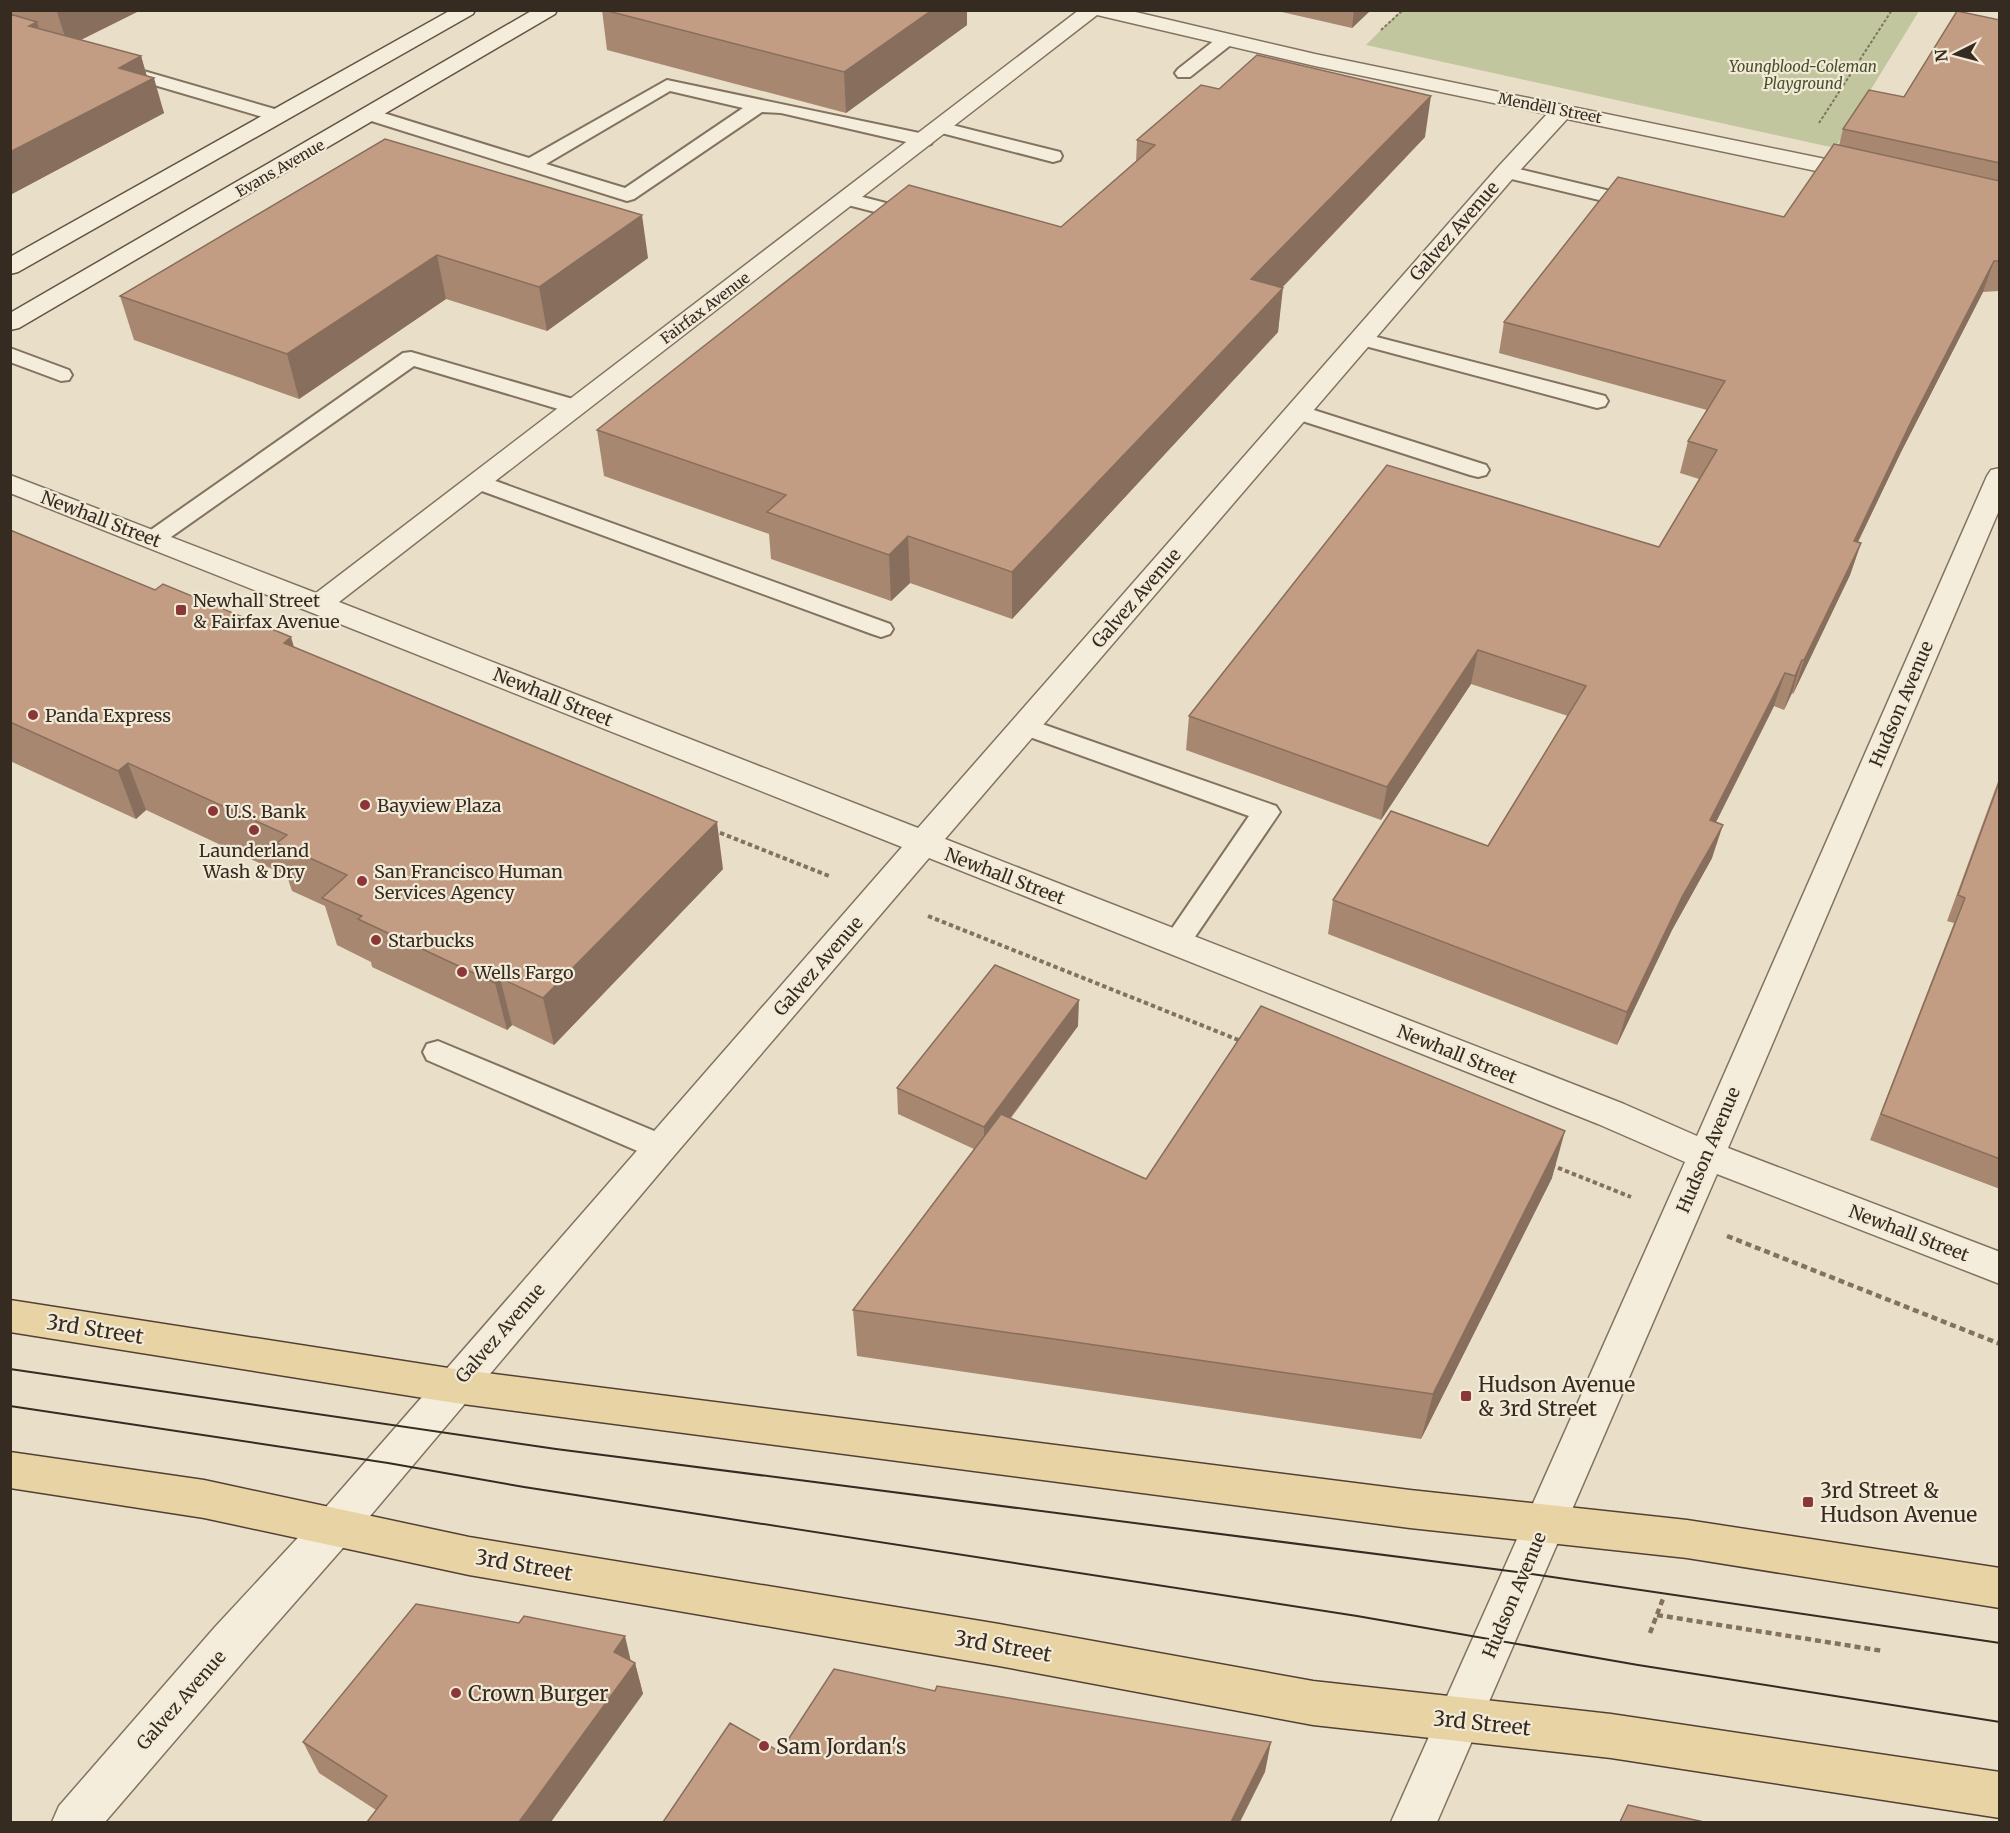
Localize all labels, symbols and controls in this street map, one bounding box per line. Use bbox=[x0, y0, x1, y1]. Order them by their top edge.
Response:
north arrow bbox=[1926, 24, 1986, 84]
text: N bbox=[1930, 48, 1952, 63]
park label: Youngblood-Coleman Playground bbox=[1729, 57, 1877, 93]
street label: Mendell Street bbox=[1497, 89, 1604, 127]
street label: Evans Avenue bbox=[232, 135, 328, 201]
street label: Galvez Avenue bbox=[1404, 176, 1504, 286]
street label: Fairfax Avenue bbox=[656, 268, 754, 348]
street label: Newhall Street bbox=[38, 486, 164, 552]
street label: Galvez Avenue bbox=[1086, 543, 1186, 653]
place label: Newhall Street & Fairfax Avenue bbox=[193, 589, 340, 633]
marker: Newhall Street & Fairfax Avenue bbox=[174, 603, 188, 617]
street label: Hudson Avenue bbox=[1864, 637, 1938, 771]
street label: Newhall Street bbox=[490, 663, 616, 731]
place label: Panda Express bbox=[45, 704, 171, 727]
marker: Panda Express bbox=[26, 708, 40, 722]
place label: Bayview Plaza bbox=[377, 794, 502, 817]
marker: Bayview Plaza bbox=[358, 798, 372, 812]
place label: U.S. Bank bbox=[225, 800, 307, 823]
marker: U.S. Bank bbox=[206, 804, 220, 818]
marker: Launderland Wash & Dry bbox=[247, 823, 261, 837]
place label: Launderland Wash & Dry bbox=[199, 839, 309, 883]
street label: Newhall Street bbox=[942, 843, 1068, 909]
place label: San Francisco Human Services Agency bbox=[374, 860, 563, 904]
marker: San Francisco Human Services Agency bbox=[355, 874, 369, 888]
street label: Galvez Avenue bbox=[768, 911, 868, 1021]
place label: Starbucks bbox=[388, 929, 474, 952]
marker: Starbucks bbox=[369, 933, 383, 947]
place label: Wells Fargo bbox=[473, 961, 574, 984]
marker: Wells Fargo bbox=[455, 965, 469, 979]
street label: Newhall Street bbox=[1394, 1020, 1520, 1088]
street label: Hudson Avenue bbox=[1671, 1083, 1745, 1217]
street label: Newhall Street bbox=[1846, 1200, 1972, 1266]
street label: Galvez Avenue bbox=[450, 1278, 550, 1388]
street label: 3rd Street bbox=[44, 1308, 146, 1350]
place label: Hudson Avenue & 3rd Street bbox=[1478, 1371, 1635, 1422]
marker: Hudson Avenue & 3rd Street bbox=[1459, 1389, 1473, 1403]
place label: 3rd Street & Hudson Avenue bbox=[1820, 1477, 1977, 1528]
marker: 3rd Street & Hudson Avenue bbox=[1801, 1495, 1815, 1509]
street label: Hudson Avenue bbox=[1477, 1528, 1551, 1662]
street label: 3rd Street bbox=[473, 1543, 575, 1587]
street label: 3rd Street bbox=[952, 1624, 1054, 1668]
street label: Galvez Avenue bbox=[131, 1645, 231, 1755]
place label: Crown Burger bbox=[468, 1680, 609, 1707]
marker: Crown Burger bbox=[449, 1686, 463, 1700]
street label: 3rd Street bbox=[1432, 1704, 1532, 1742]
place label: Sam Jordan's bbox=[776, 1733, 906, 1760]
marker: Sam Jordan's bbox=[757, 1739, 771, 1753]

